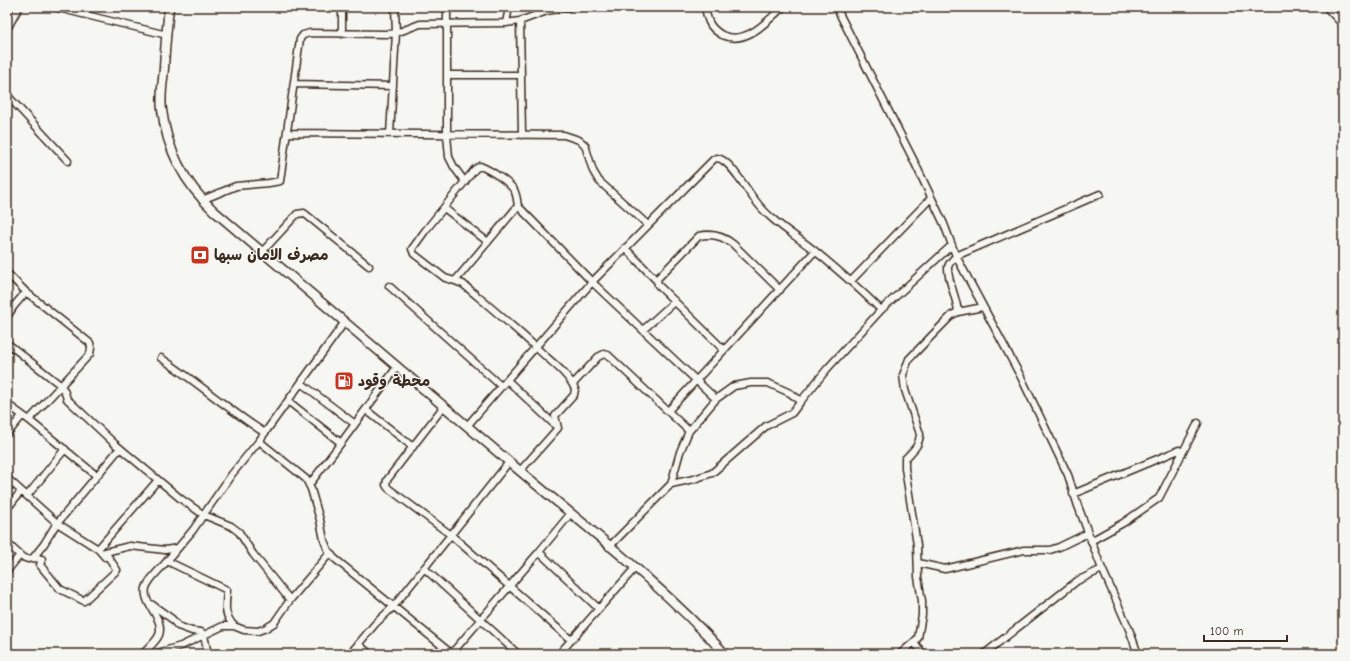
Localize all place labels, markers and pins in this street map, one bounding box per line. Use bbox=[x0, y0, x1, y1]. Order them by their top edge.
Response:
bank icon: مصرف الامان سبها bbox=[189, 244, 211, 266]
place label: مصرف الامان سبها bbox=[214, 246, 328, 264]
fuel station icon: محطة وقود bbox=[333, 370, 355, 392]
place label: محطة وقود bbox=[358, 372, 430, 391]

